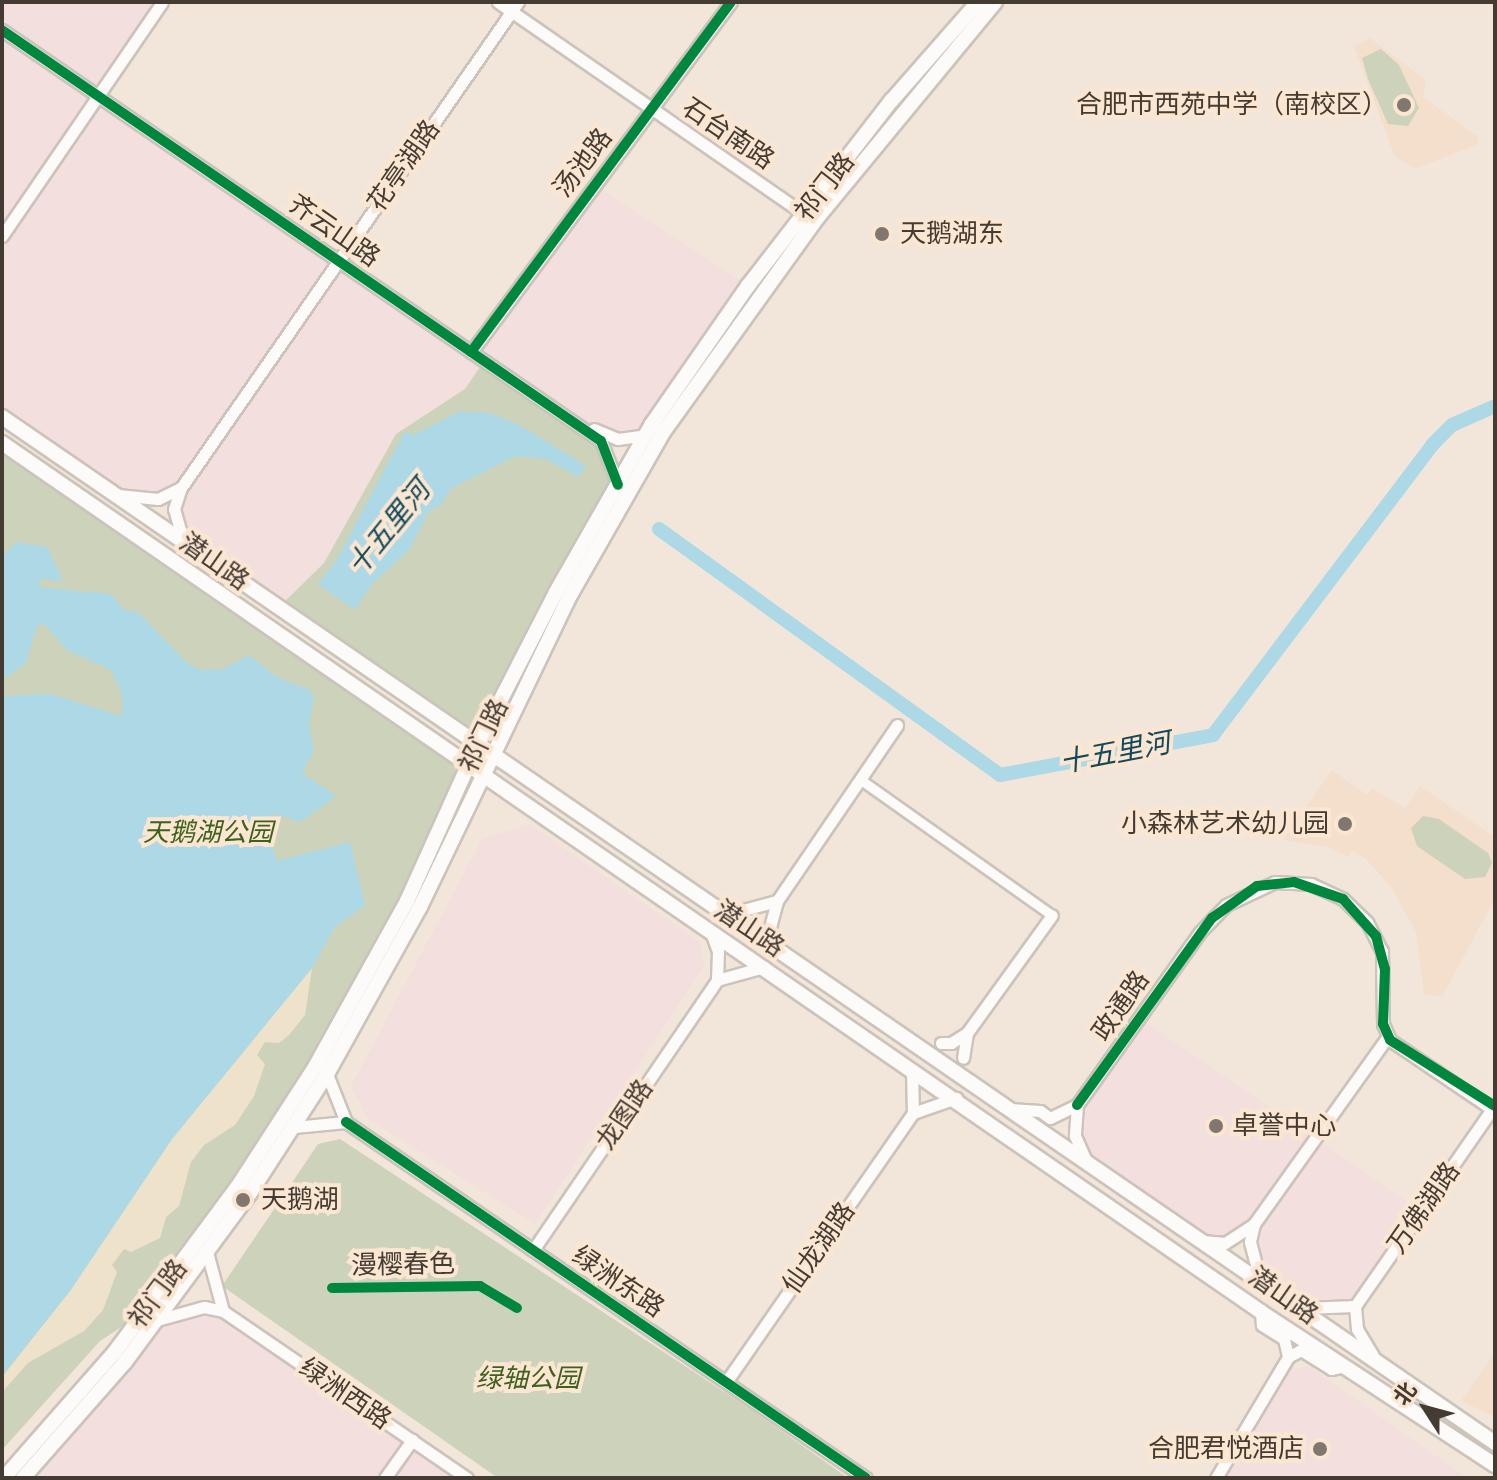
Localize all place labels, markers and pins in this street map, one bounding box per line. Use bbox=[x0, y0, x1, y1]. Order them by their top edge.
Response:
place label: 合肥市西苑中学（南校区） bbox=[1076, 89, 1388, 121]
marker: 合肥市西苑中学（南校区） bbox=[1395, 96, 1413, 114]
place label: 天鹅湖东 bbox=[900, 218, 1004, 250]
marker: 天鹅湖东 bbox=[871, 223, 893, 245]
place label: 小森林艺术幼儿园 bbox=[1121, 808, 1329, 840]
marker: 小森林艺术幼儿园 bbox=[1336, 815, 1354, 833]
place label: 卓誉中心 bbox=[1232, 1110, 1336, 1142]
marker: 卓誉中心 bbox=[1207, 1117, 1225, 1135]
place label: 天鹅湖 bbox=[261, 1184, 339, 1216]
marker: 天鹅湖 bbox=[232, 1189, 254, 1211]
place label: 合肥君悦酒店 bbox=[1148, 1433, 1304, 1465]
marker: 合肥君悦酒店 bbox=[1311, 1440, 1329, 1458]

